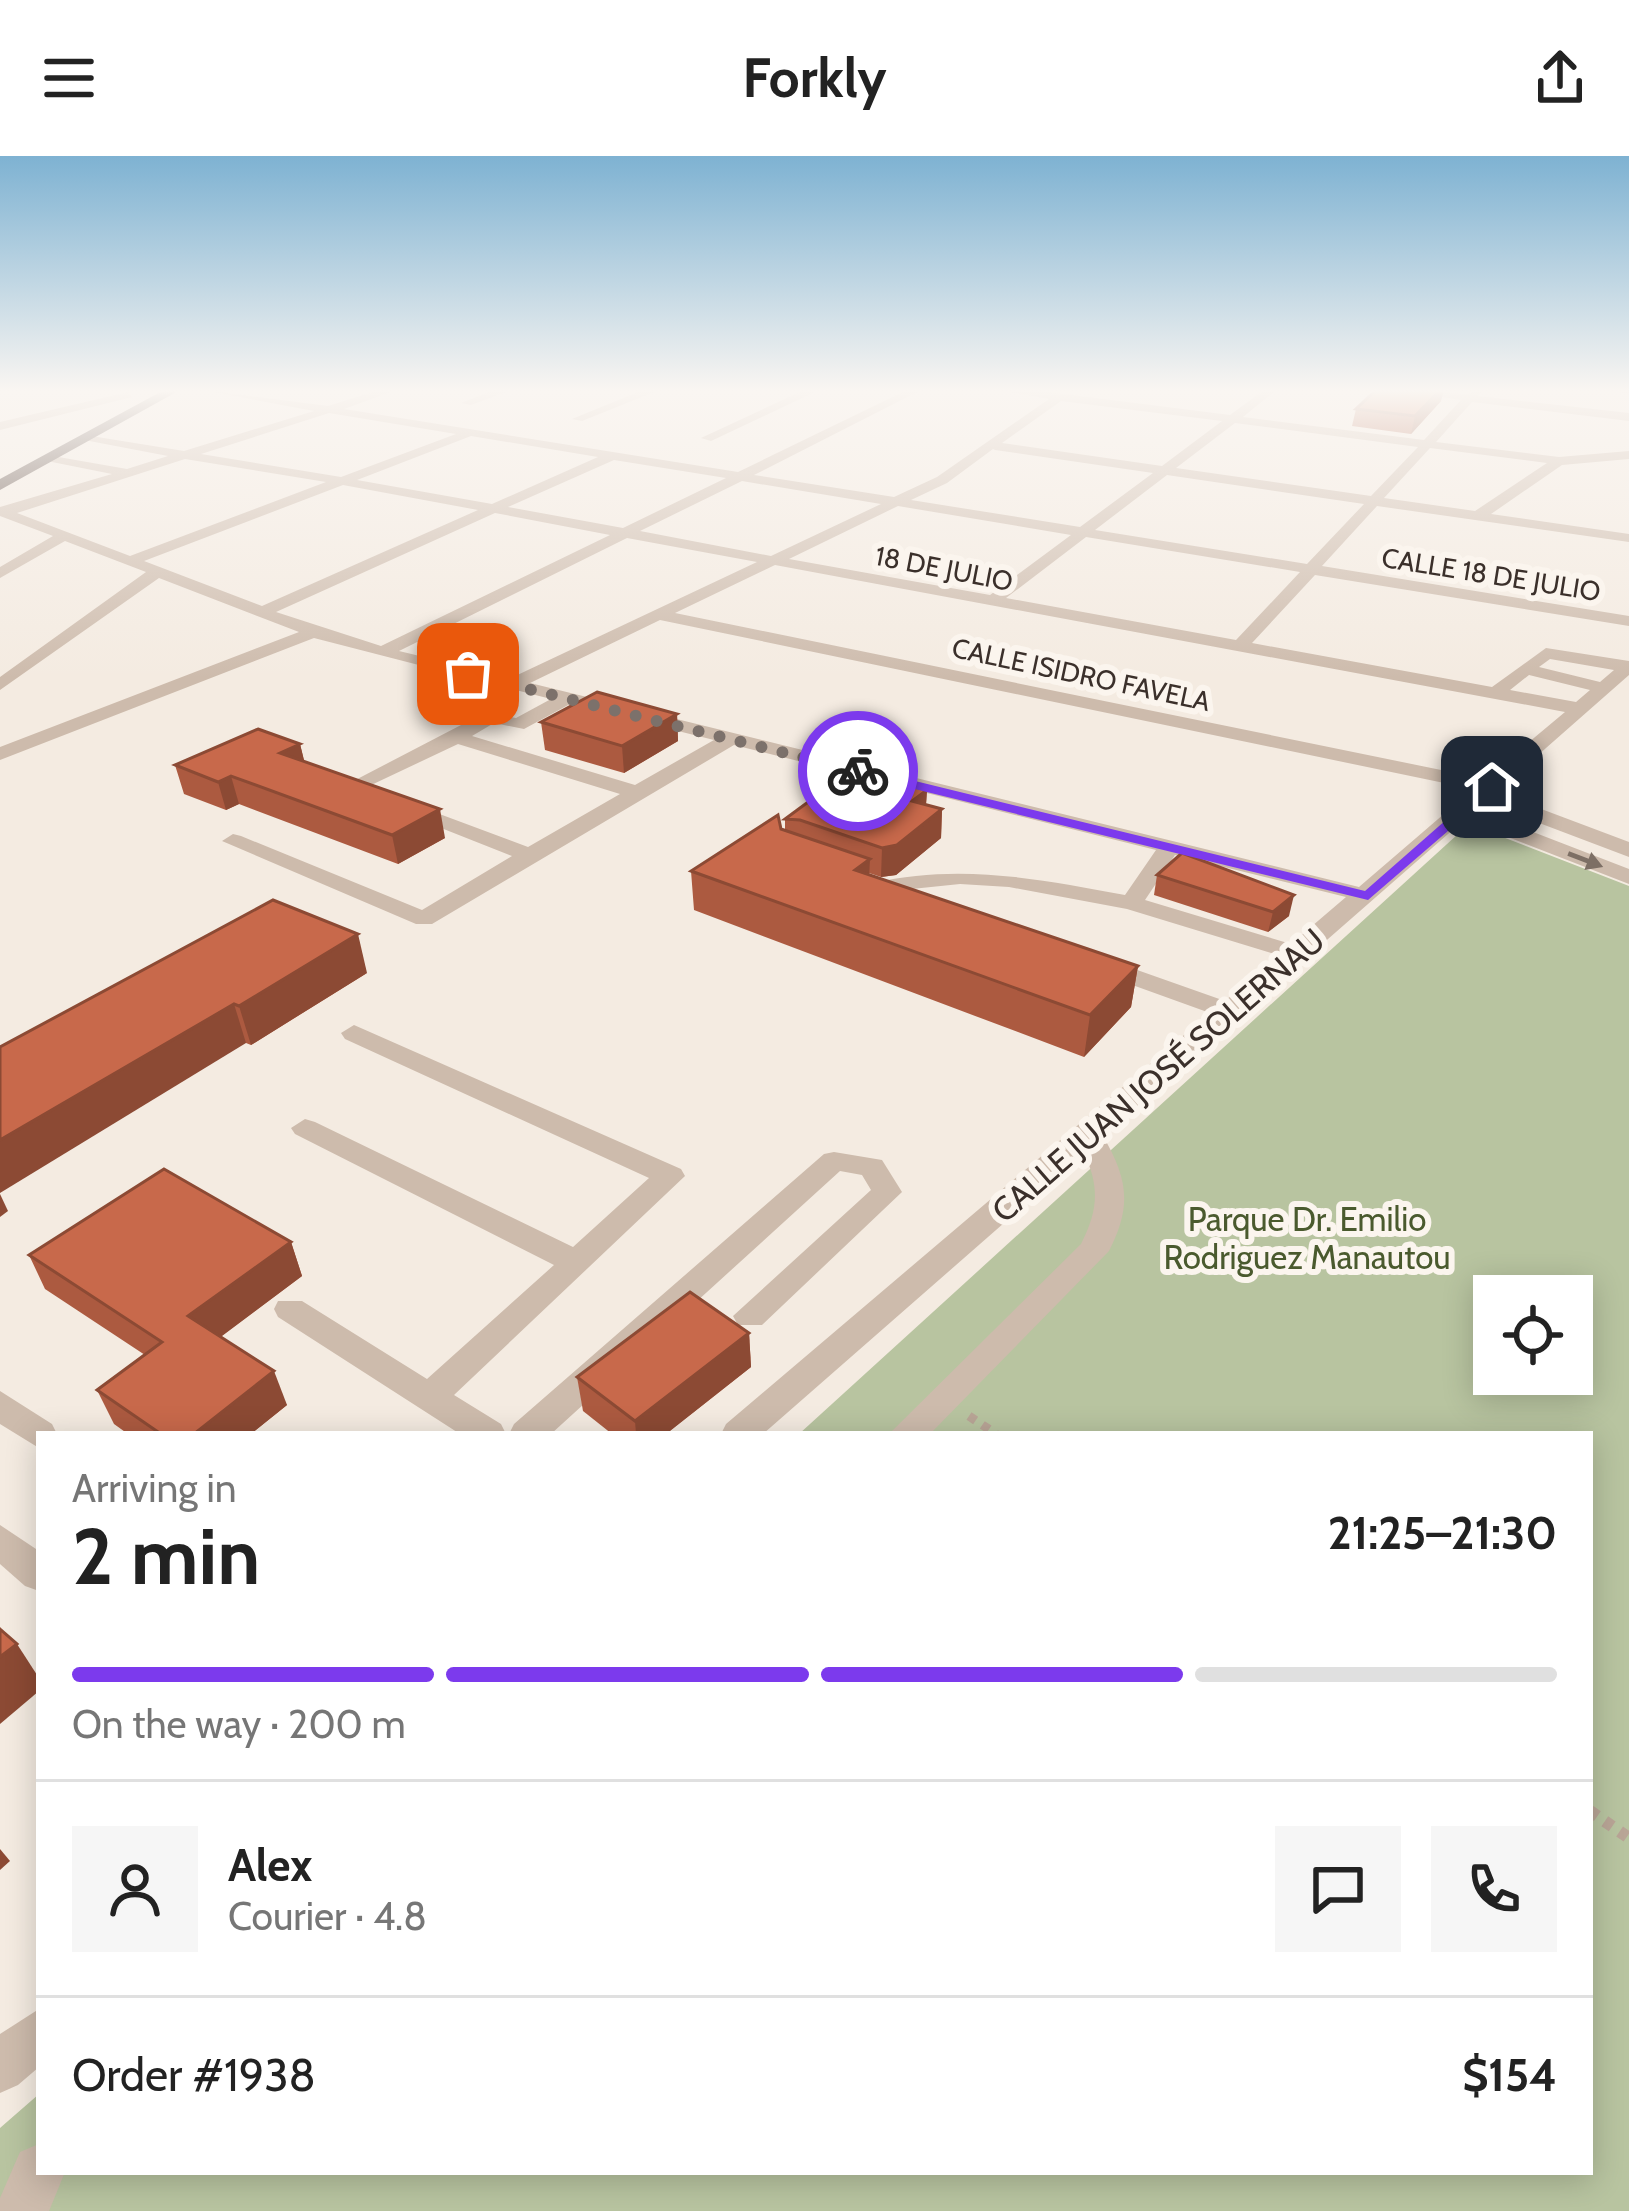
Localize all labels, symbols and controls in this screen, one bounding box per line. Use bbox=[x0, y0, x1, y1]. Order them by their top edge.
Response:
icon: menu bbox=[36, 45, 102, 111]
text: Forkly bbox=[742, 45, 887, 111]
icon: share bbox=[1527, 45, 1593, 111]
street label: 18 DE JULIO bbox=[872, 539, 1016, 598]
street label: CALLE 18 DE JULIO bbox=[1379, 541, 1603, 608]
pin bbox=[417, 623, 519, 725]
street label: CALLE ISIDRO FAVELA bbox=[949, 631, 1214, 718]
icon: bag bbox=[435, 641, 501, 707]
courier bbox=[798, 711, 918, 831]
pin bbox=[1441, 736, 1543, 838]
icon: bike bbox=[825, 738, 891, 804]
icon: home bbox=[1459, 754, 1525, 820]
one-way arrow bbox=[1568, 851, 1604, 870]
street label: CALLE JUAN JOSÉ SOLERNAU bbox=[984, 920, 1332, 1230]
park label: Parque Dr. Emilio Rodriguez Manautou bbox=[1163, 1199, 1451, 1277]
map controls bbox=[1473, 1275, 1593, 1395]
button: locate bbox=[1473, 1275, 1593, 1395]
text: Arriving in bbox=[72, 1464, 236, 1512]
text: 21:25–21:30 bbox=[1328, 1506, 1557, 1560]
text: 2 min bbox=[72, 1509, 260, 1604]
text: On the way · 200 m bbox=[72, 1700, 406, 1748]
button: person bbox=[72, 1826, 198, 1952]
button: chat bbox=[1275, 1826, 1401, 1952]
button: phone bbox=[1431, 1826, 1557, 1952]
text: Alex bbox=[228, 1838, 312, 1892]
text: Courier · 4.8 bbox=[228, 1892, 427, 1940]
text: Order #1938 bbox=[72, 2048, 316, 2102]
text: $154 bbox=[1462, 2048, 1557, 2102]

